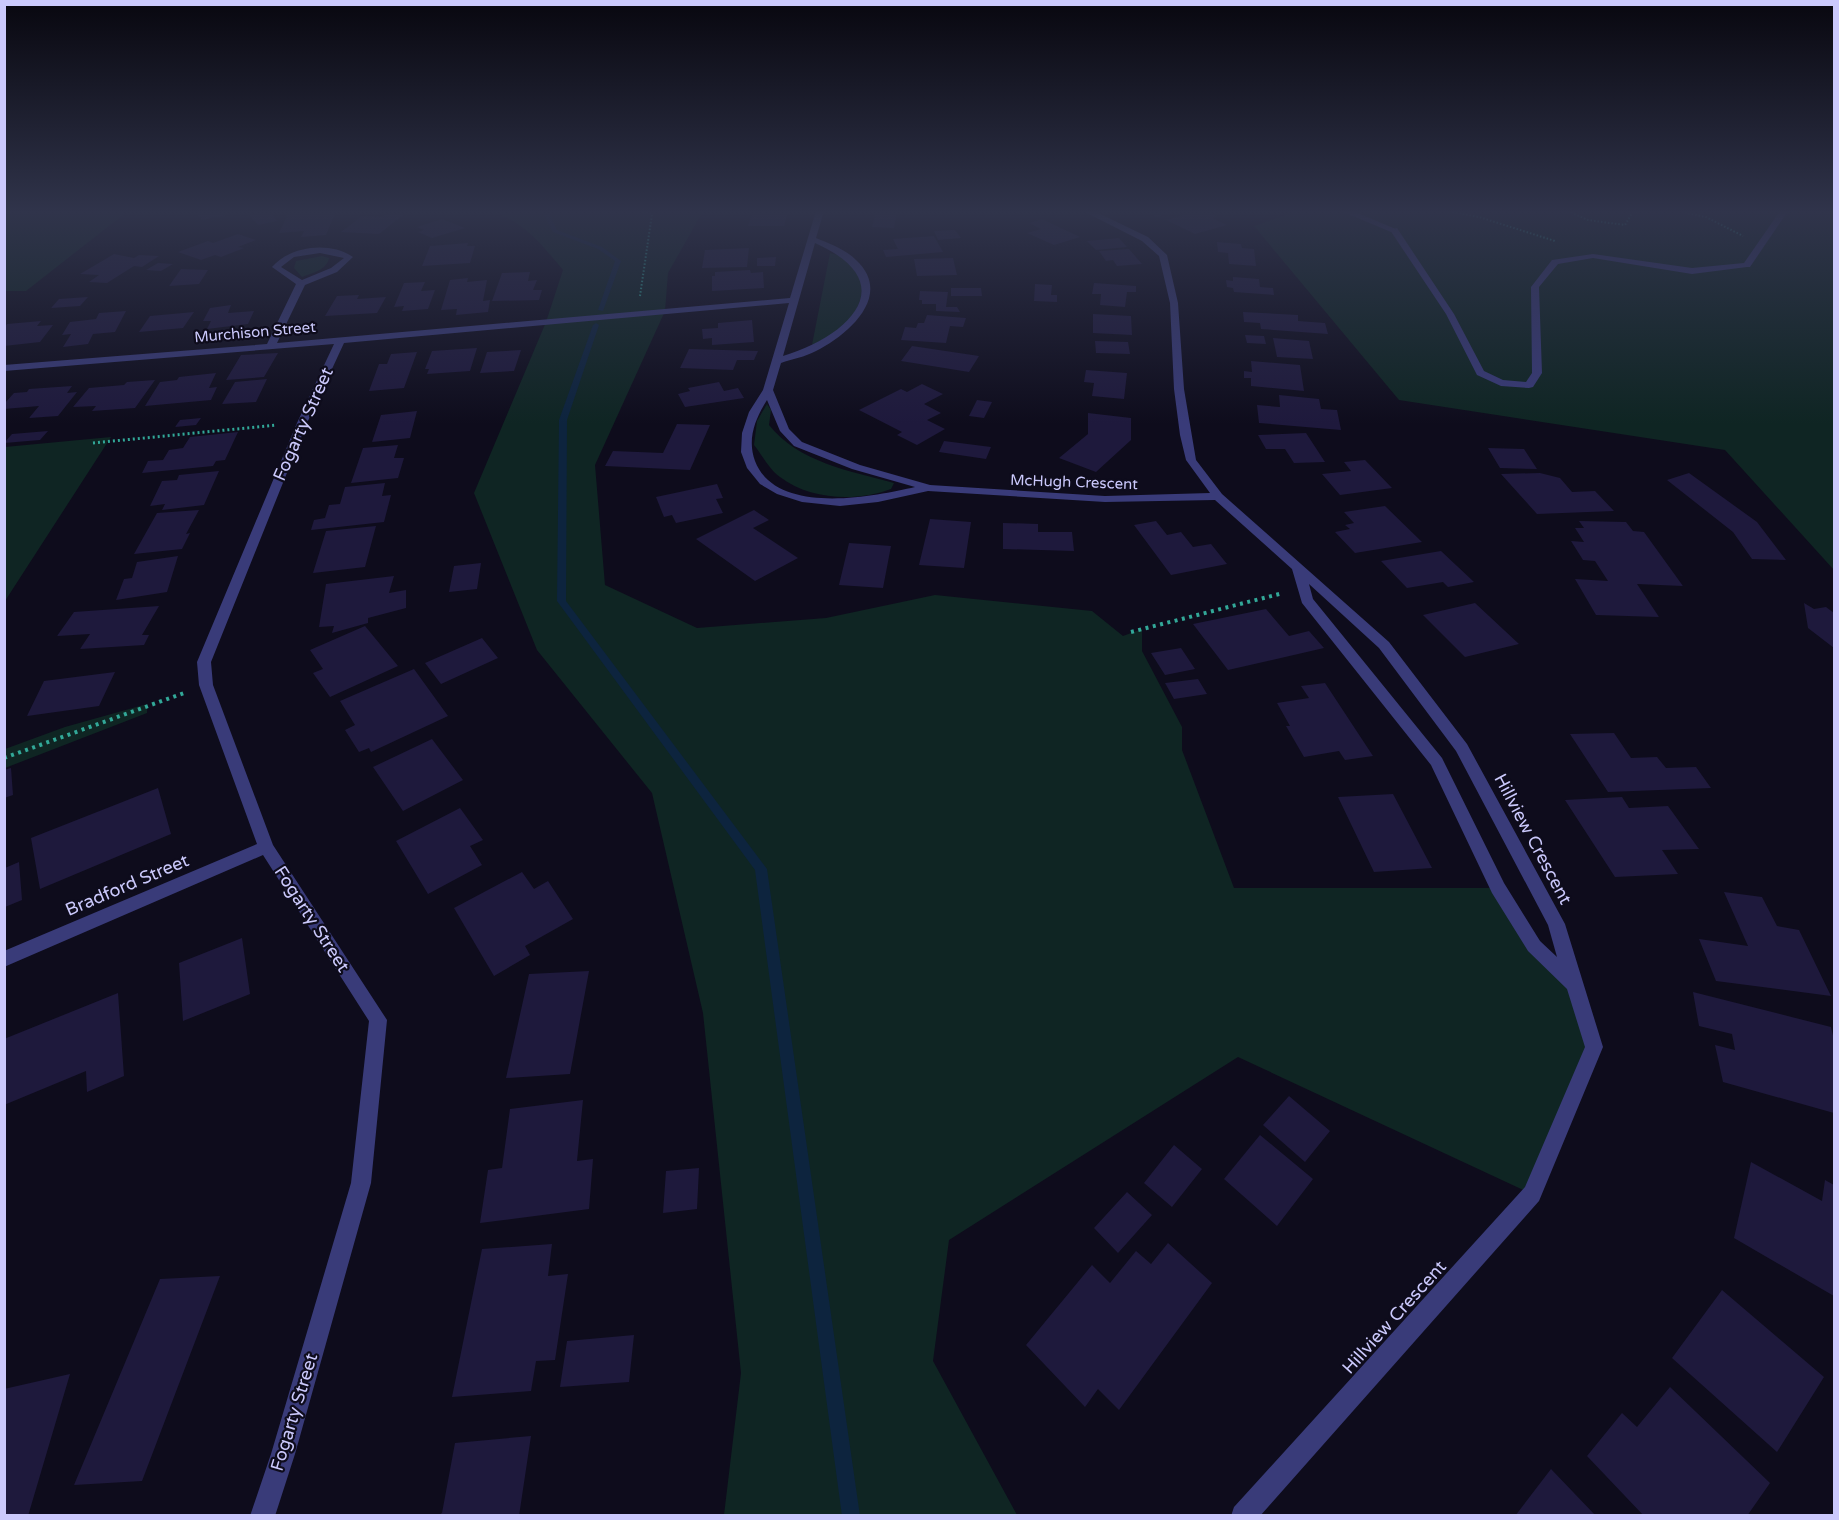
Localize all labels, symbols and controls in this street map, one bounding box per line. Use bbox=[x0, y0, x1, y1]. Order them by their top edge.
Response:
street label: Murchison Street bbox=[193, 318, 317, 346]
street label: Fogarty Street bbox=[268, 364, 338, 484]
street label: McHugh Crescent bbox=[1010, 471, 1138, 493]
street label: Hillview Crescent bbox=[1489, 770, 1577, 908]
street label: Bradford Street bbox=[62, 849, 192, 921]
street label: Fogarty Street bbox=[270, 862, 355, 976]
street label: Hillview Crescent bbox=[1337, 1256, 1451, 1378]
street label: Fogarty Street bbox=[266, 1350, 322, 1474]

